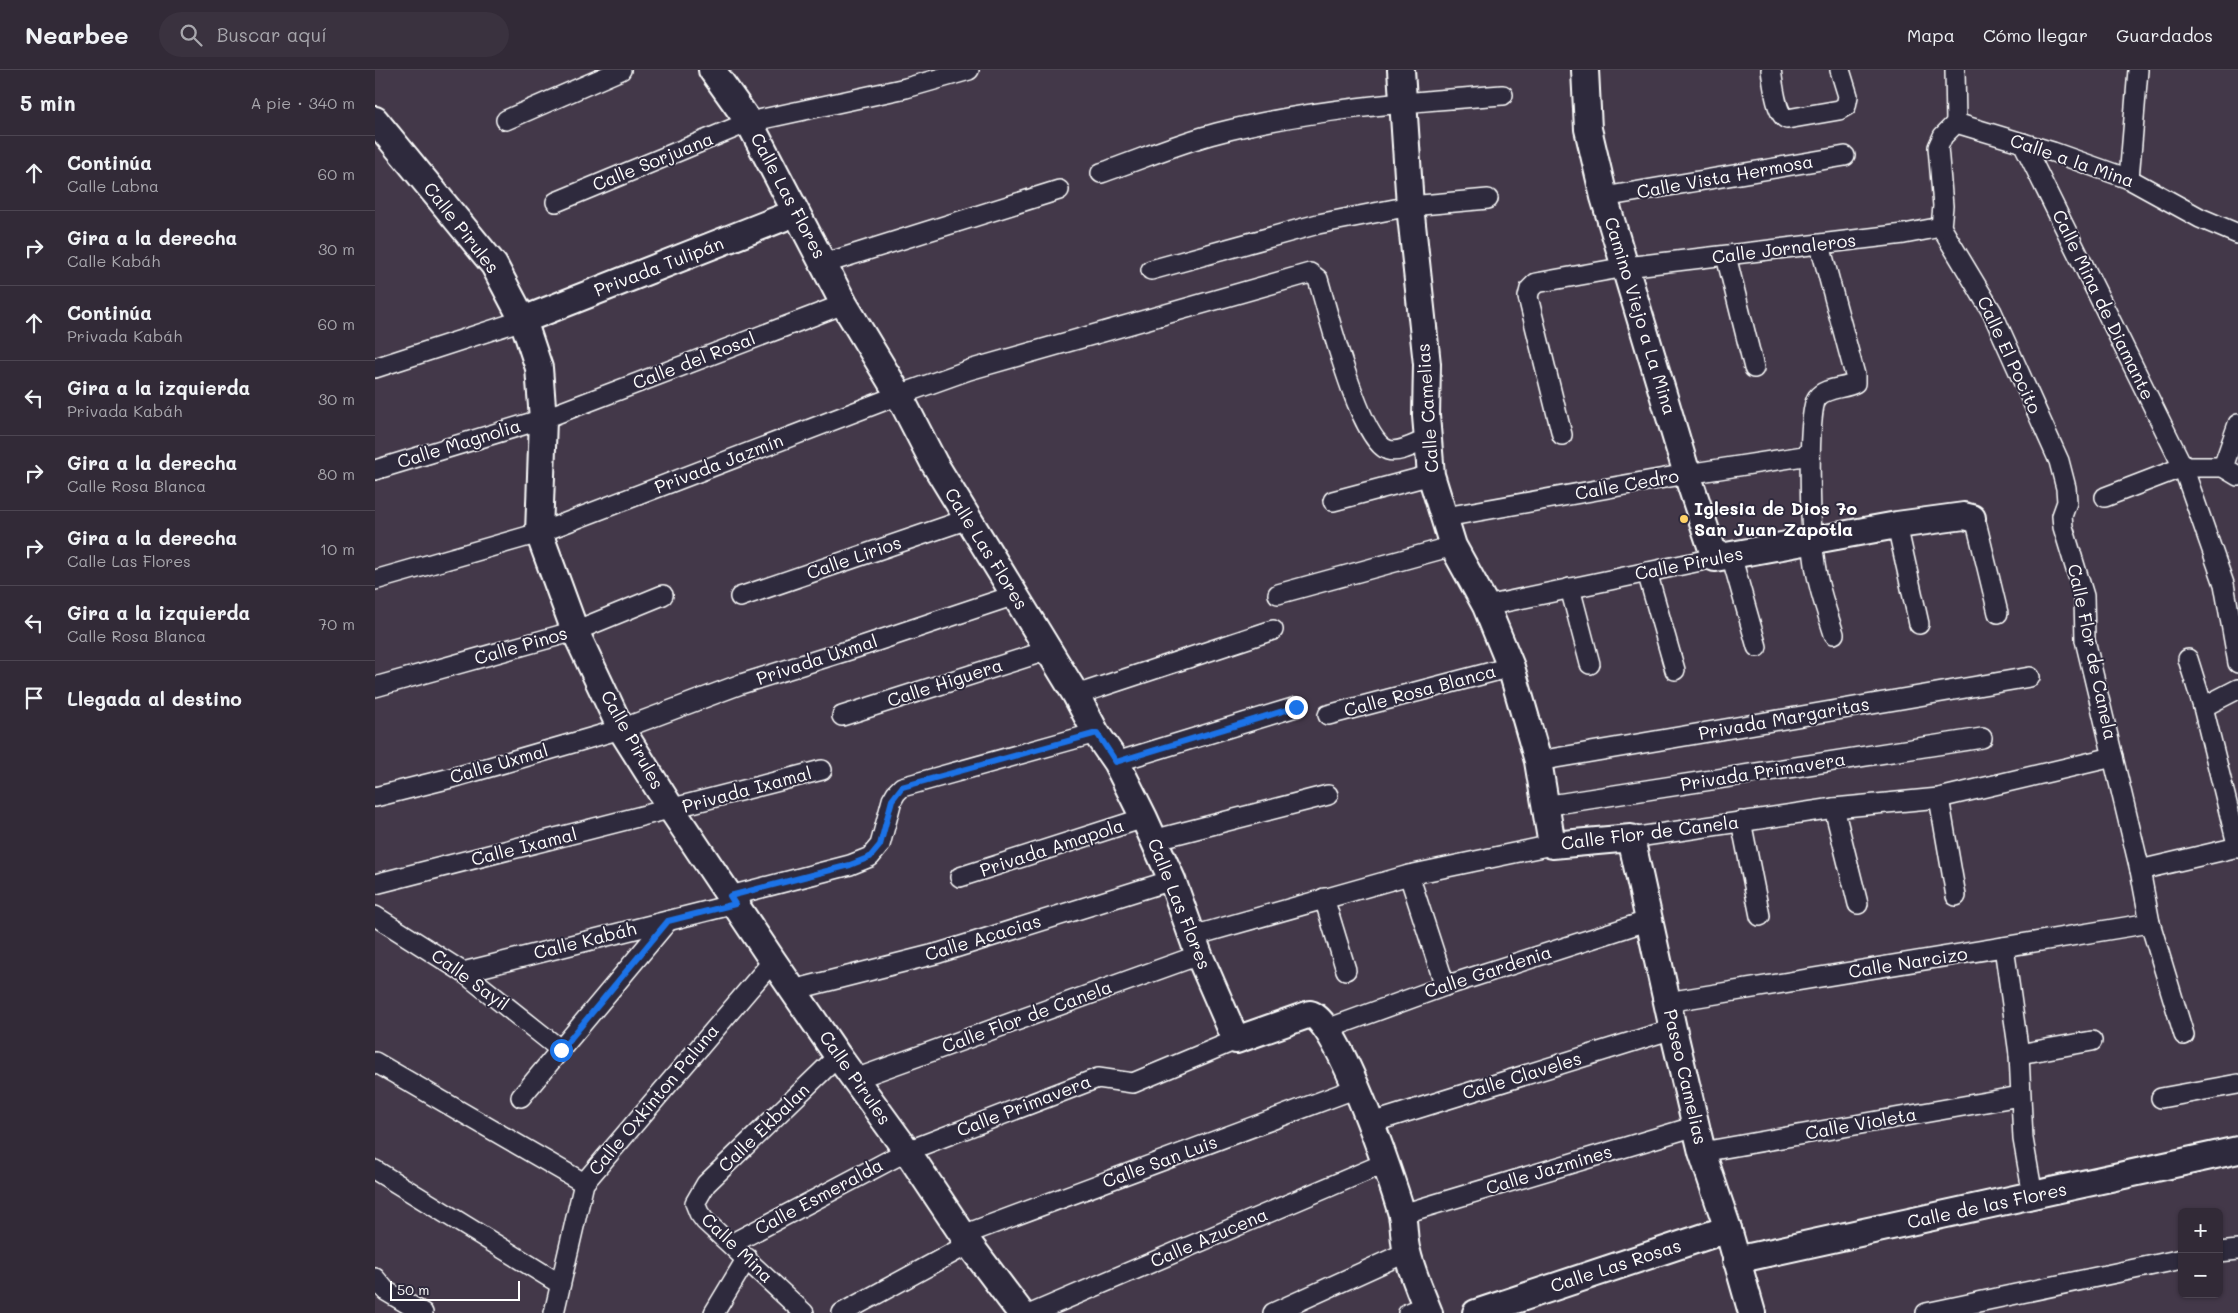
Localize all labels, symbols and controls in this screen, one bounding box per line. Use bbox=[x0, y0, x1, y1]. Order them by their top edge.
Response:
search box bbox=[159, 12, 509, 57]
text: Nearbee bbox=[25, 19, 129, 50]
icon: search bbox=[177, 21, 205, 49]
text: Buscar aquí bbox=[217, 22, 327, 47]
text: Mapa bbox=[1907, 23, 1955, 47]
text: Cómo llegar bbox=[1983, 23, 2088, 47]
text: Guardados bbox=[2116, 23, 2213, 47]
text: 5 min bbox=[20, 89, 76, 116]
text: A pie · 340 m bbox=[250, 92, 355, 113]
street label: Calle Sorjuana bbox=[589, 126, 717, 196]
street label: Calle Las Flores bbox=[746, 128, 832, 263]
street label: Calle a la Mina bbox=[2007, 128, 2137, 192]
street label: Calle Vista Hermosa bbox=[1635, 149, 1815, 203]
text: Continúa bbox=[67, 150, 152, 175]
icon: ahead bbox=[20, 159, 48, 187]
text: 60 m bbox=[318, 163, 355, 184]
text: Calle Labna bbox=[67, 175, 159, 196]
street label: Calle Pirules bbox=[419, 177, 505, 278]
street label: Calle Mina de Diamante bbox=[2047, 205, 2160, 404]
street label: Camino Viejo a La Mina bbox=[1599, 214, 1682, 417]
text: Gira a la derecha bbox=[67, 225, 237, 250]
street label: Calle Jornaleros bbox=[1711, 227, 1857, 269]
street label: Privada Tulipán bbox=[590, 230, 727, 302]
icon: right bbox=[20, 234, 48, 262]
text: 30 m bbox=[318, 238, 355, 259]
text: Calle Kabáh bbox=[67, 250, 160, 271]
street label: Calle El Pocito bbox=[1972, 292, 2048, 417]
text: Continúa bbox=[67, 300, 152, 325]
icon: ahead bbox=[20, 309, 48, 337]
text: 60 m bbox=[318, 313, 355, 334]
text: Privada Kabáh bbox=[67, 325, 182, 346]
street label: Calle del Rosal bbox=[629, 326, 758, 394]
street label: Calle Camelias bbox=[1411, 343, 1443, 474]
text: Gira a la izquierda bbox=[67, 375, 250, 400]
icon: left bbox=[20, 384, 48, 412]
text: 30 m bbox=[318, 388, 355, 409]
text: Privada Kabáh bbox=[67, 400, 182, 421]
street label: Calle Magnolia bbox=[394, 413, 523, 473]
street label: Privada Jazmín bbox=[651, 428, 786, 499]
text: Gira a la derecha bbox=[67, 450, 237, 475]
icon: right bbox=[20, 459, 48, 487]
text: 80 m bbox=[318, 463, 355, 484]
street label: Calle Cedro bbox=[1573, 463, 1681, 505]
text: Calle Rosa Blanca bbox=[67, 475, 206, 496]
street label: Calle Las Flores bbox=[940, 483, 1034, 614]
place label: Iglesia de Dios 7o San Juan Zapotla bbox=[1694, 496, 1857, 541]
marker: Iglesia de Dios 7o San Juan Zapotla bbox=[1678, 513, 1690, 525]
text: Gira a la derecha bbox=[67, 525, 237, 550]
street label: Calle Lirios bbox=[803, 530, 904, 585]
icon: right bbox=[20, 534, 48, 562]
text: 10 m bbox=[320, 538, 355, 559]
street label: Calle Pirules bbox=[1633, 541, 1745, 585]
text: Calle Las Flores bbox=[67, 550, 191, 571]
street label: Calle Flor de Canela bbox=[2063, 562, 2123, 742]
text: Gira a la izquierda bbox=[67, 600, 250, 625]
icon: left bbox=[20, 609, 48, 637]
text: 70 m bbox=[318, 613, 355, 634]
street label: Calle Pinos bbox=[471, 620, 570, 670]
text: Calle Rosa Blanca bbox=[67, 625, 206, 646]
street label: Privada Uxmal bbox=[753, 628, 880, 690]
street label: Calle Higuera bbox=[884, 652, 1005, 712]
street label: Calle Rosa Blanca bbox=[1341, 658, 1498, 722]
icon: arrive bbox=[20, 684, 48, 712]
text: Llegada al destino bbox=[67, 686, 242, 711]
street label: Calle Pirules bbox=[596, 686, 670, 793]
street label: Privada Margaritas bbox=[1696, 691, 1871, 745]
route end bbox=[1285, 696, 1308, 719]
street label: Calle Uxmal bbox=[447, 738, 551, 789]
street label: Privada Primavera bbox=[1679, 746, 1847, 796]
street label: Privada Ixamal bbox=[679, 760, 814, 818]
street label: Calle Flor de Canela bbox=[1559, 809, 1740, 855]
street label: Privada Amapola bbox=[977, 812, 1127, 882]
street label: Calle Ixamal bbox=[468, 821, 579, 871]
street label: Calle Las Flores bbox=[1143, 835, 1217, 973]
street label: Calle Acacias bbox=[922, 908, 1044, 966]
street label: Calle Kabáh bbox=[531, 916, 639, 964]
street label: Calle Gardenia bbox=[1421, 939, 1555, 1003]
street label: Calle Narcizo bbox=[1847, 941, 1969, 983]
street label: Calle Sayil bbox=[427, 943, 514, 1016]
street label: Calle Flor de Canela bbox=[938, 974, 1115, 1058]
street label: Paseo Camelias bbox=[1659, 1007, 1713, 1147]
street label: Calle Oxkinton Paluna bbox=[583, 1019, 724, 1180]
street label: Calle Pirules bbox=[814, 1026, 897, 1129]
route start bbox=[550, 1039, 573, 1062]
street label: Calle Claveles bbox=[1459, 1045, 1584, 1105]
street label: Calle Primavera bbox=[953, 1068, 1094, 1142]
street label: Calle Ekbalan bbox=[712, 1078, 814, 1177]
street label: Calle Violeta bbox=[1803, 1101, 1918, 1145]
street label: Calle San Luis bbox=[1099, 1129, 1220, 1193]
street label: Calle Jazmines bbox=[1483, 1138, 1615, 1200]
street label: Calle Esmeralda bbox=[750, 1152, 887, 1240]
street label: Calle de las Flores bbox=[1905, 1176, 2069, 1234]
street label: Calle Azucena bbox=[1146, 1202, 1271, 1273]
street label: Calle Mina bbox=[697, 1207, 779, 1288]
map controls bbox=[2178, 1208, 2223, 1298]
button: + bbox=[2178, 1208, 2223, 1253]
street label: Calle Las Rosas bbox=[1547, 1233, 1684, 1297]
button: − bbox=[2178, 1253, 2223, 1298]
scale bar bbox=[390, 1278, 520, 1301]
text: 50 m bbox=[397, 1280, 429, 1299]

